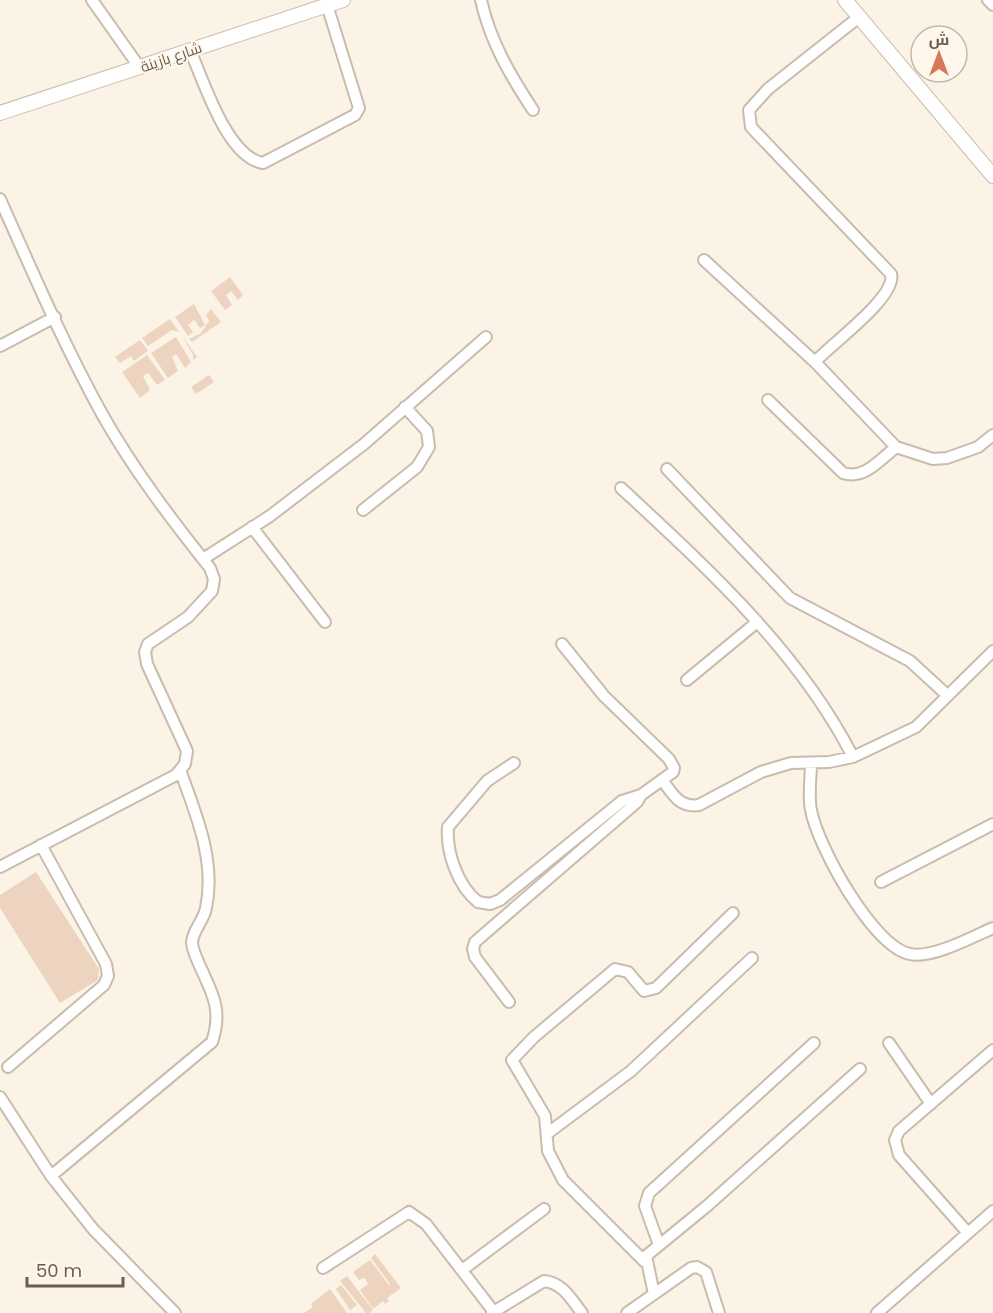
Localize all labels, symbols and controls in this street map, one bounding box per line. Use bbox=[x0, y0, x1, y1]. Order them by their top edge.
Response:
north arrow bbox=[909, 24, 969, 84]
text: ش bbox=[929, 28, 949, 51]
street label: شارع بازينة bbox=[137, 37, 205, 78]
scale bar bbox=[27, 1250, 123, 1288]
text: 50 m bbox=[36, 1258, 82, 1283]

